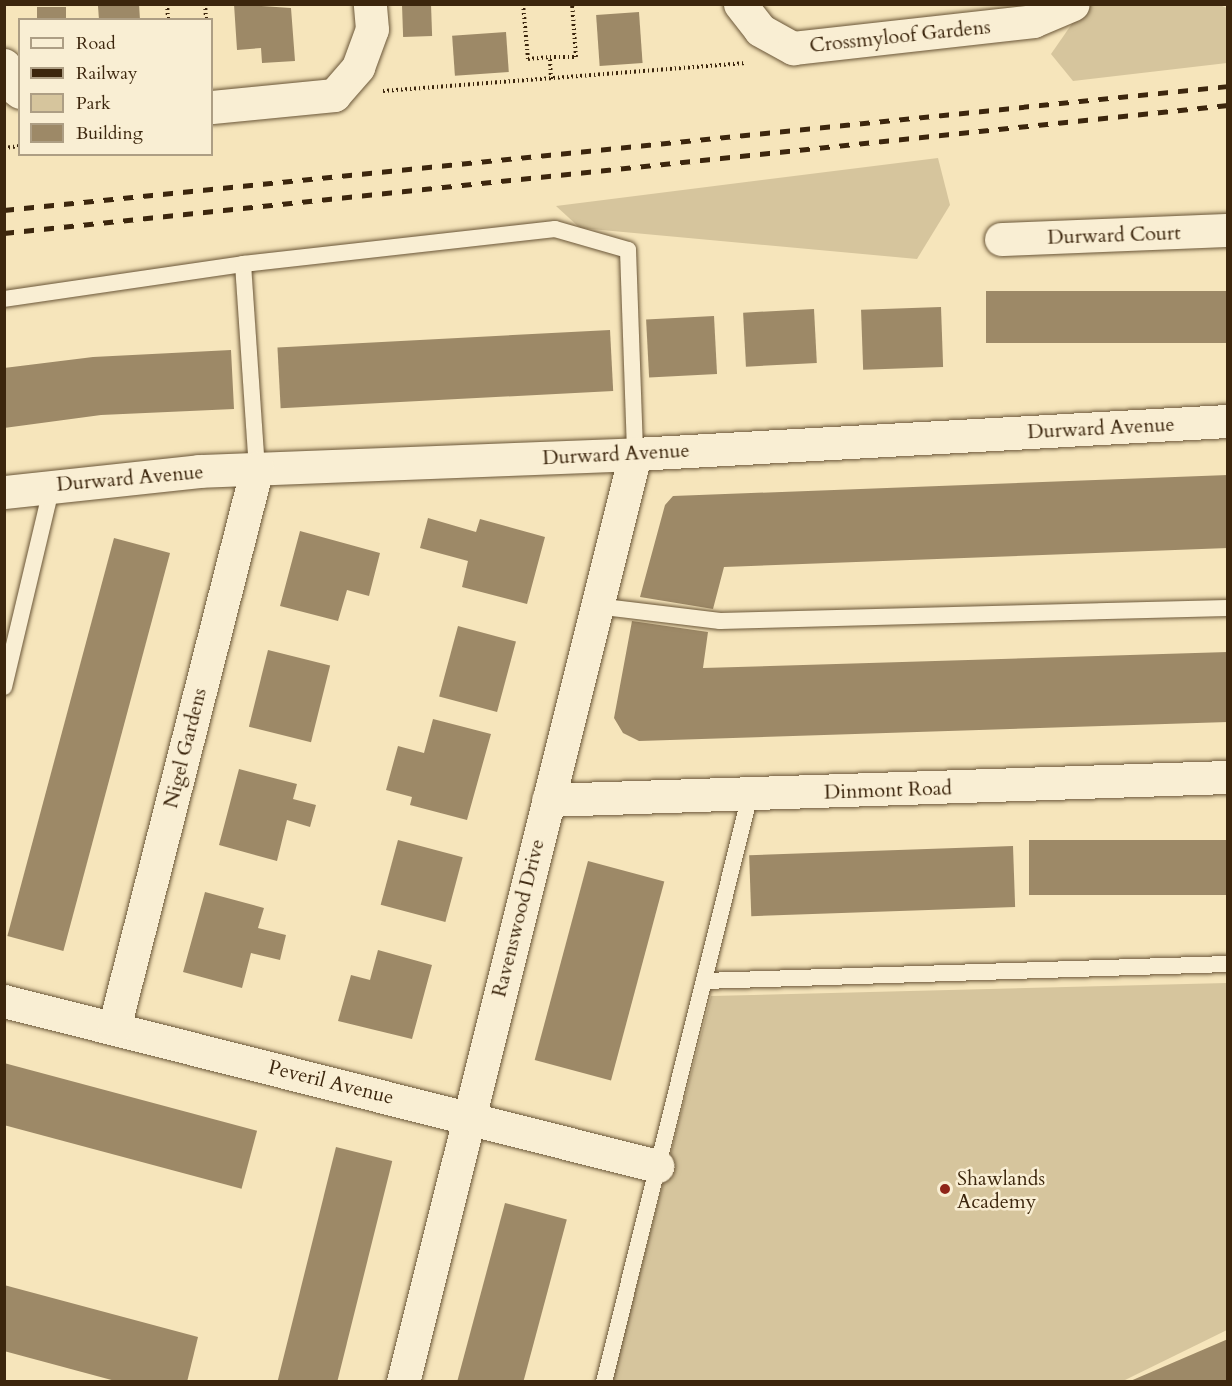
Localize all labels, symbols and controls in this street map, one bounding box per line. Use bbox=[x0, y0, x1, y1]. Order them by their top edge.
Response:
street label: Crossmyloof Gardens bbox=[808, 15, 992, 57]
legend bbox=[18, 18, 213, 156]
text: Road bbox=[76, 31, 116, 56]
text: Railway bbox=[76, 61, 138, 86]
text: Park bbox=[76, 91, 111, 116]
text: Building bbox=[76, 121, 143, 146]
street label: Durward Court bbox=[1047, 221, 1181, 249]
street label: Durward Avenue bbox=[1027, 412, 1175, 444]
street label: Durward Avenue bbox=[542, 438, 690, 470]
street label: Durward Avenue bbox=[56, 460, 204, 496]
street label: Nigel Gardens bbox=[158, 685, 212, 811]
street label: Dinmont Road bbox=[824, 776, 952, 804]
street label: Ravenswood Drive bbox=[487, 837, 549, 999]
street label: Peveril Avenue bbox=[266, 1055, 396, 1109]
place label: Shawlands Academy bbox=[957, 1166, 1045, 1213]
marker: Shawlands Academy bbox=[938, 1182, 952, 1196]

